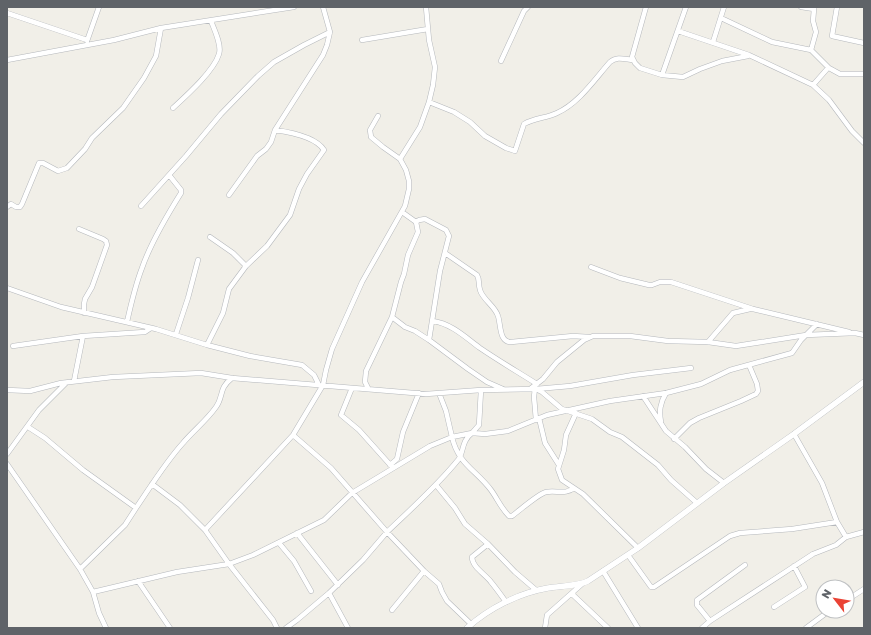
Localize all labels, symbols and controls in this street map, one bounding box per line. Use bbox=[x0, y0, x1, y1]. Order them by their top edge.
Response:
north arrow bbox=[815, 579, 855, 619]
text: N bbox=[818, 587, 834, 601]

